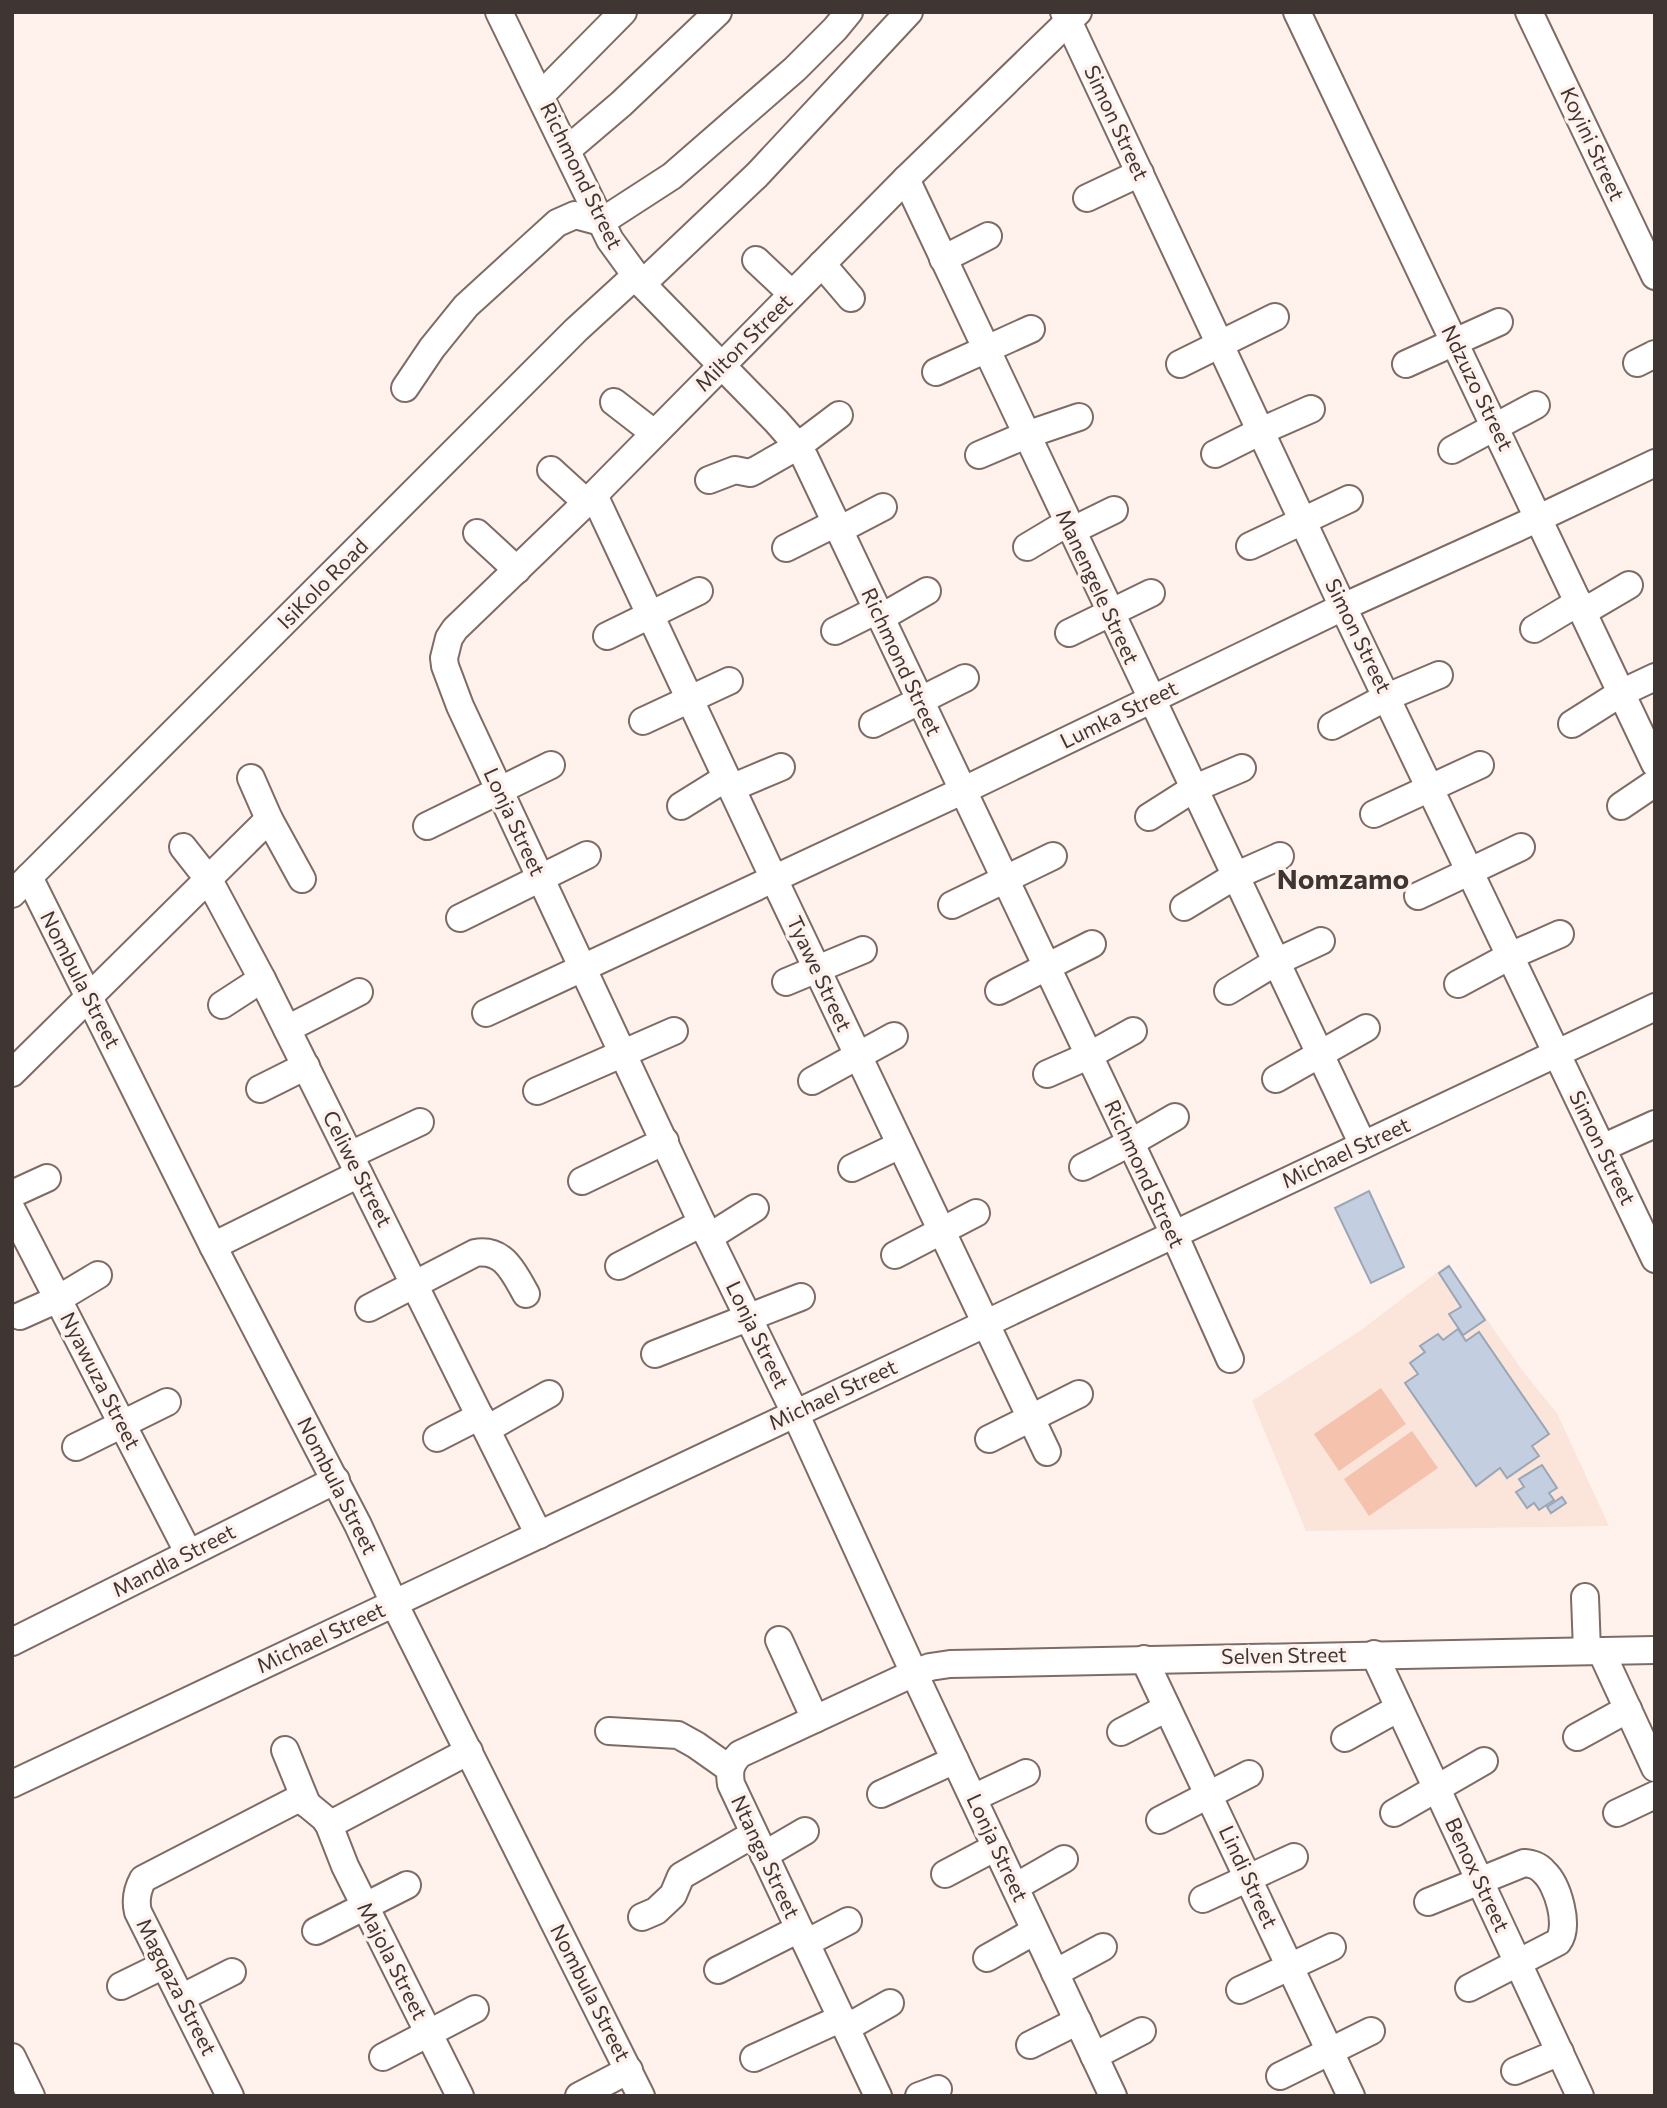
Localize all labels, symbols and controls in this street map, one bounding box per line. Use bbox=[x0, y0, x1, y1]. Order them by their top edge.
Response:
street label: Simon Street bbox=[1080, 61, 1155, 184]
street label: Koyini Street bbox=[1556, 83, 1631, 204]
street label: Richmond Street bbox=[536, 98, 629, 253]
street label: Milton Street bbox=[689, 288, 797, 396]
street label: Ndzuzo Street bbox=[1437, 321, 1519, 454]
street label: Manengele Street bbox=[1052, 505, 1145, 668]
street label: IsiKolo Road bbox=[271, 532, 372, 633]
street label: Simon Street bbox=[1321, 574, 1398, 697]
street label: Richmond Street bbox=[857, 583, 948, 739]
street label: Lumka Street bbox=[1055, 674, 1181, 753]
street label: Lonja Street bbox=[479, 763, 551, 879]
district label: Nomzamo bbox=[1277, 861, 1409, 895]
street label: Nombula Street bbox=[36, 907, 127, 1052]
street label: Tyawe Street bbox=[783, 912, 858, 1035]
street label: Simon Street bbox=[1565, 1086, 1642, 1209]
street label: Richmond Street bbox=[1100, 1095, 1191, 1251]
street label: Celiwe Street bbox=[318, 1106, 398, 1231]
street label: Michael Street bbox=[1277, 1111, 1414, 1192]
street label: Lonja Street bbox=[722, 1277, 795, 1392]
street label: Nyawuza Street bbox=[56, 1308, 147, 1453]
street label: Michael Street bbox=[764, 1353, 901, 1434]
street label: Nombula Street bbox=[293, 1413, 384, 1558]
street label: Mandla Street bbox=[108, 1518, 239, 1601]
street label: Michael Street bbox=[252, 1596, 389, 1677]
street label: Selven Street bbox=[1221, 1641, 1347, 1668]
street label: Lonja Street bbox=[962, 1789, 1034, 1905]
street label: Ntanga Street bbox=[727, 1791, 806, 1922]
street label: Benox Street bbox=[1441, 1813, 1516, 1936]
street label: Lindi Street bbox=[1215, 1821, 1284, 1932]
street label: Majola Street bbox=[353, 1897, 434, 2023]
street label: Magqaza Street bbox=[132, 1914, 223, 2059]
street label: Nombula Street bbox=[546, 1920, 637, 2065]

